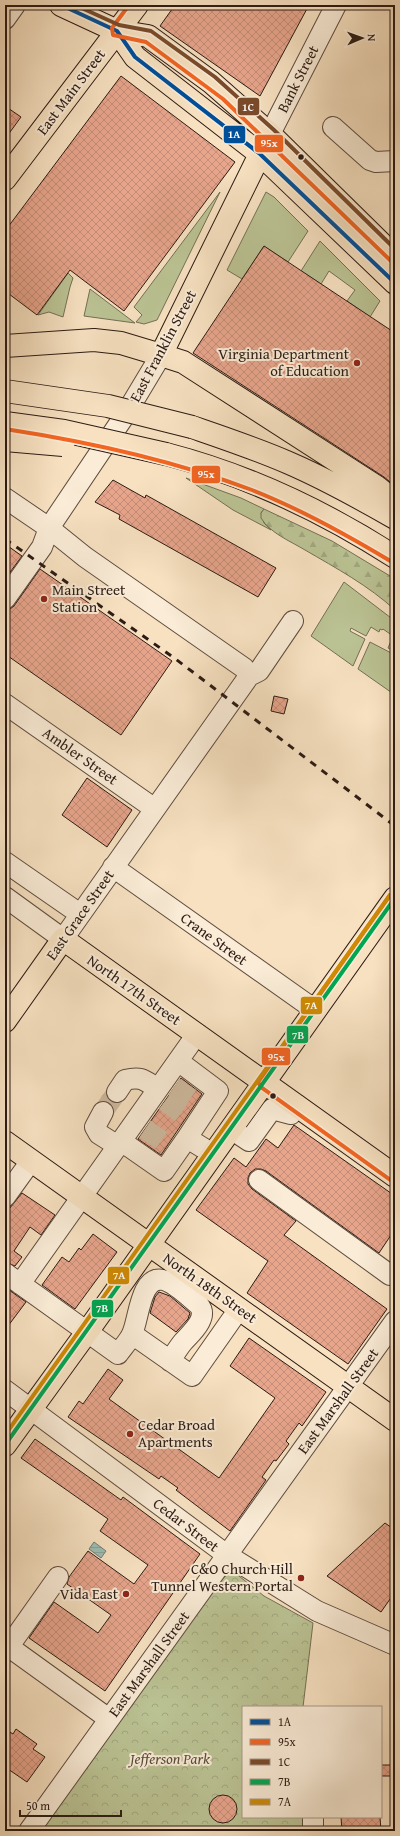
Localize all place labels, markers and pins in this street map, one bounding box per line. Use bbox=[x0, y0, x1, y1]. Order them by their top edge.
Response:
unlabelled marker bbox=[296, 152, 306, 162]
place label: Virginia Department of Education bbox=[218, 343, 350, 381]
marker: Virginia Department of Education bbox=[352, 358, 362, 368]
place label: Main Street Station bbox=[52, 579, 126, 617]
marker: Main Street Station bbox=[39, 594, 49, 604]
unlabelled marker bbox=[268, 1091, 278, 1101]
place label: Cedar Broad Apartments bbox=[138, 1414, 215, 1452]
marker: Cedar Broad Apartments bbox=[125, 1429, 135, 1439]
place label: C&O Church Hill Tunnel Western Portal bbox=[151, 1558, 293, 1596]
marker: C&O Church Hill Tunnel Western Portal bbox=[296, 1573, 306, 1583]
place label: Vida East bbox=[60, 1583, 119, 1604]
marker: Vida East bbox=[121, 1589, 131, 1599]

